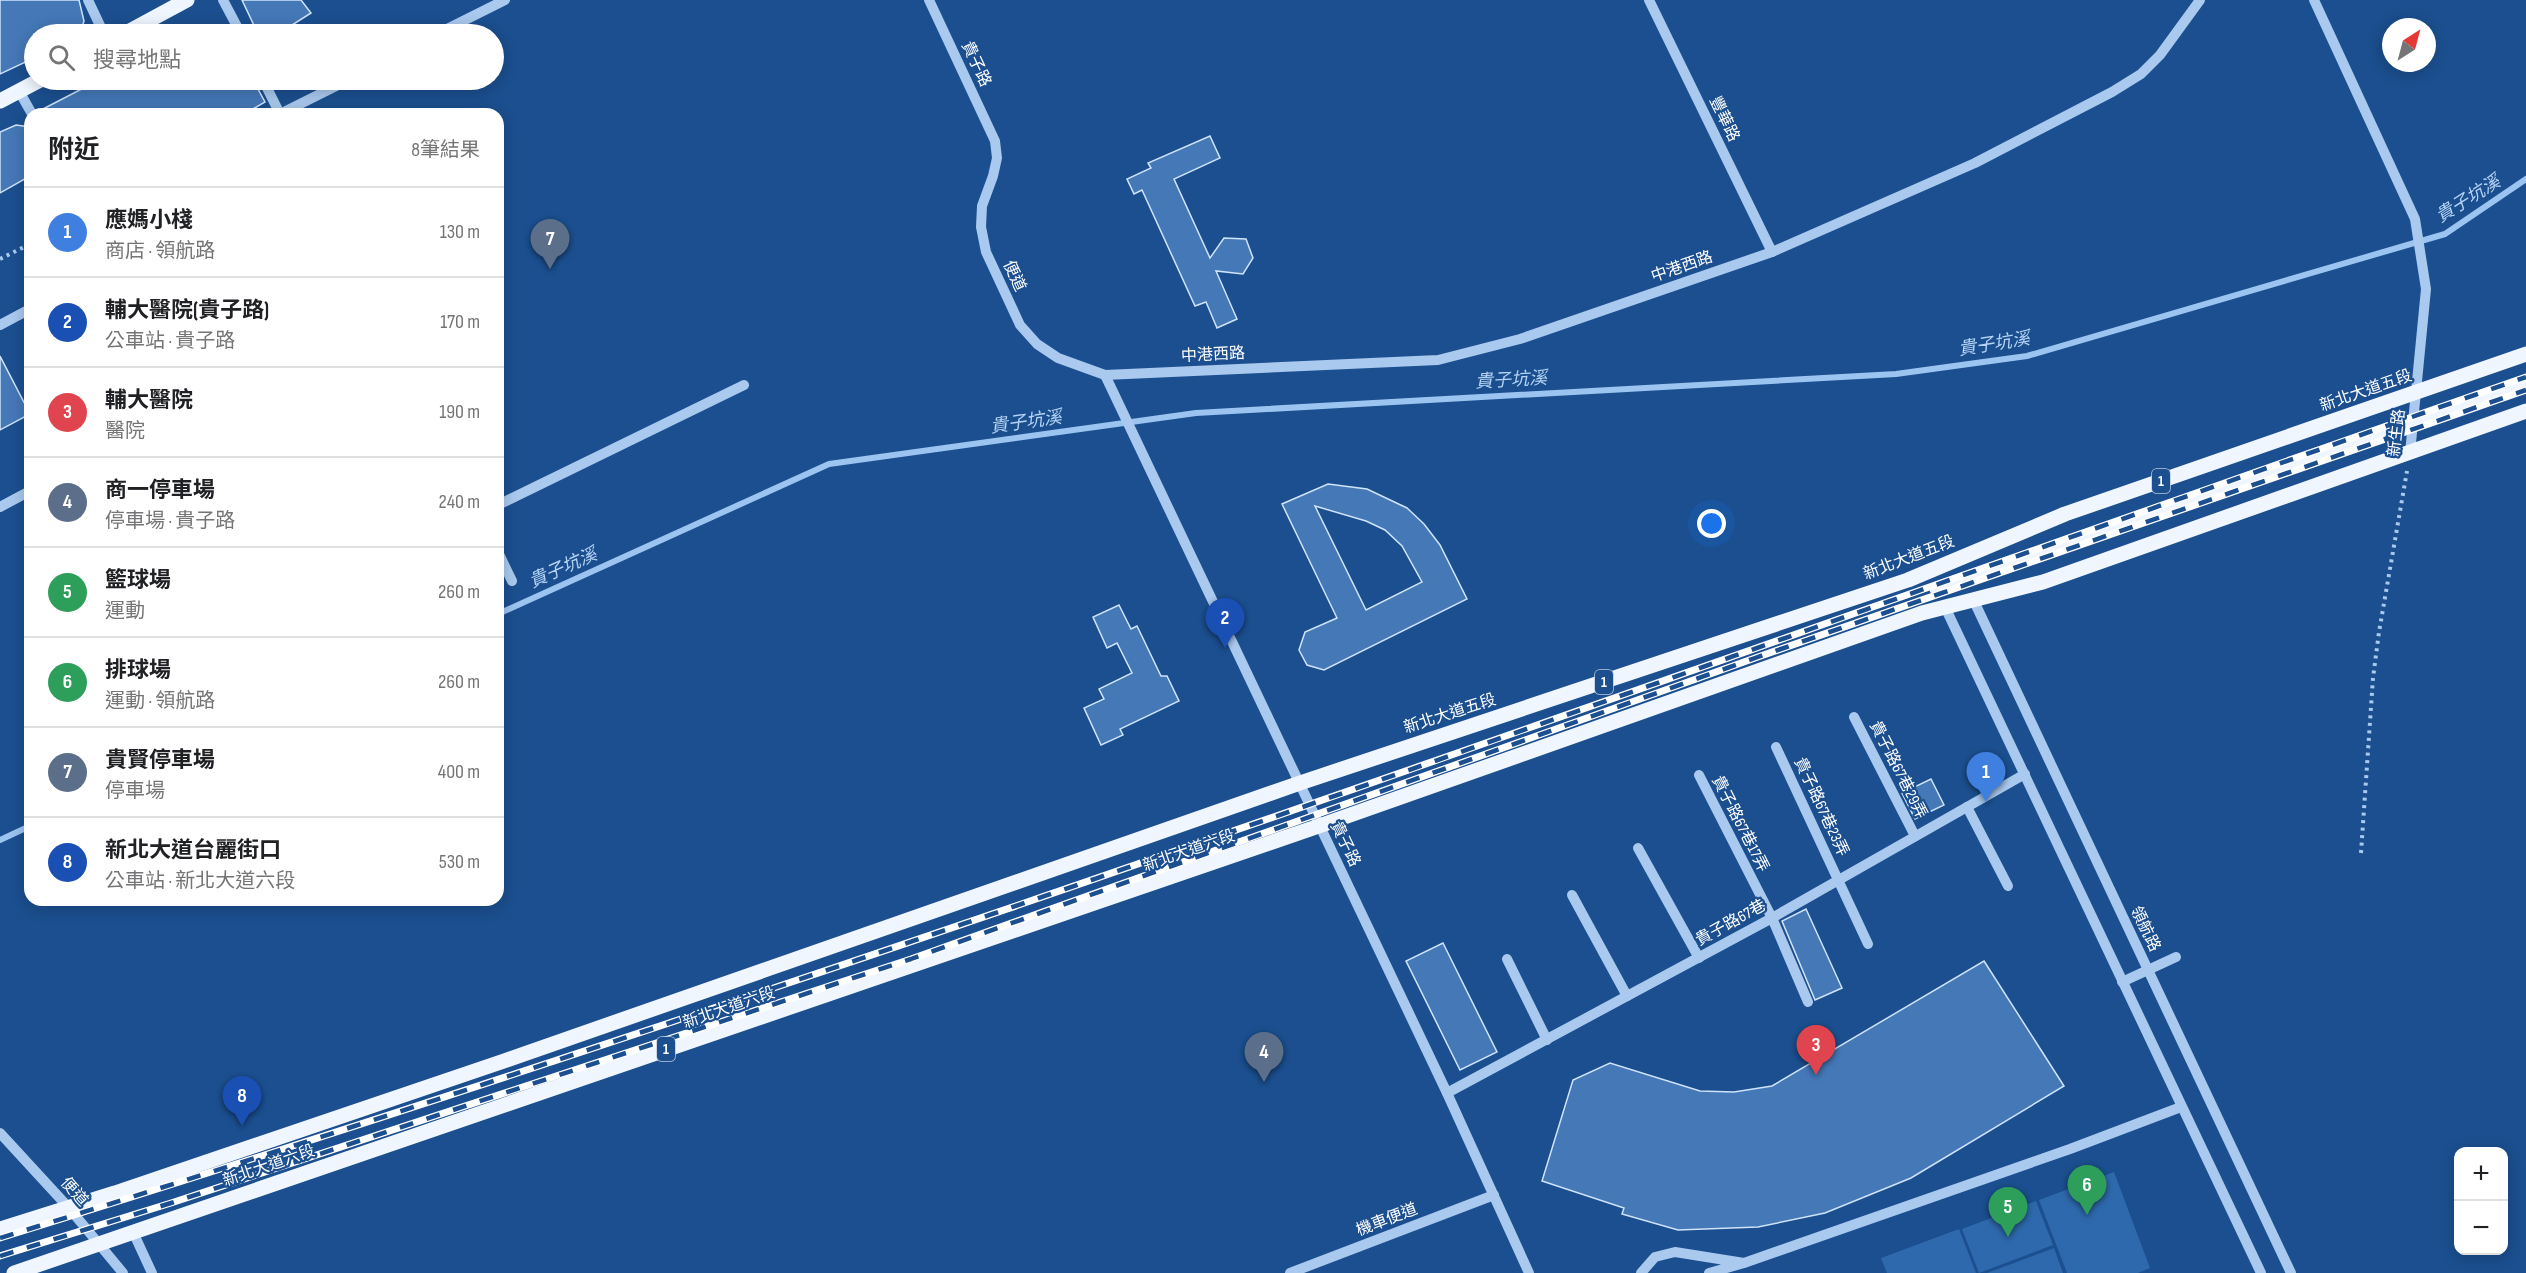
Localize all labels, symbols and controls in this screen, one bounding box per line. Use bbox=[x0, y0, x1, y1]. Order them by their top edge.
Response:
north arrow bbox=[2382, 18, 2436, 72]
search box bbox=[24, 24, 504, 90]
street label: 貴子路 bbox=[957, 38, 995, 90]
icon: search bbox=[45, 41, 78, 74]
text: 搜尋地點 bbox=[93, 47, 181, 74]
street label: 豐華路 bbox=[1705, 93, 1743, 145]
text: 附近 bbox=[48, 135, 100, 166]
text: 8筆結果 bbox=[411, 138, 480, 162]
water label: 貴子坑溪 bbox=[2432, 169, 2507, 227]
text: 應媽小棧 bbox=[105, 207, 193, 234]
text: 1 bbox=[64, 220, 71, 244]
text: 130 m bbox=[440, 220, 480, 244]
pin: 7 bbox=[530, 220, 570, 269]
text: 商店 · 領航路 bbox=[105, 239, 215, 263]
street label: 中港西路 bbox=[1649, 248, 1715, 286]
street label: 便道 bbox=[999, 257, 1029, 295]
text: 輔大醫院(貴子路) bbox=[105, 297, 269, 324]
text: 2 bbox=[63, 310, 72, 334]
text: 170 m bbox=[440, 310, 480, 334]
water label: 貴子坑溪 bbox=[1957, 328, 2034, 360]
text: 公車站 · 貴子路 bbox=[105, 329, 235, 353]
street label: 中港西路 bbox=[1181, 344, 1245, 366]
street label: 新北大道五段 bbox=[2318, 366, 2414, 416]
water label: 貴子坑溪 bbox=[1474, 367, 1550, 392]
text: 輔大醫院 bbox=[105, 387, 193, 414]
text: 3 bbox=[63, 400, 72, 424]
text: 190 m bbox=[439, 400, 480, 424]
water label: 貴子坑溪 bbox=[989, 406, 1066, 437]
street label: 新生路 bbox=[2385, 408, 2409, 458]
text: 醫院 bbox=[105, 419, 145, 443]
road number: 1 bbox=[2152, 469, 2170, 493]
text: 商一停車場 bbox=[105, 477, 215, 504]
text: 4 bbox=[63, 490, 72, 514]
text: 240 m bbox=[439, 490, 480, 514]
text: 停車場 · 貴子路 bbox=[105, 509, 235, 533]
your location bbox=[1697, 509, 1726, 538]
street label: 新北大道五段 bbox=[1861, 532, 1957, 584]
water label: 貴子坑溪 bbox=[526, 543, 603, 592]
text: 籃球場 bbox=[105, 567, 171, 594]
text: 5 bbox=[63, 580, 72, 604]
text: 260 m bbox=[438, 580, 480, 604]
pin: 2 bbox=[1206, 598, 1244, 648]
text: 運動 bbox=[105, 599, 145, 623]
text: 排球場 bbox=[105, 657, 171, 684]
text: 6 bbox=[63, 670, 72, 694]
text: 260 m bbox=[438, 670, 480, 694]
road number: 1 bbox=[1595, 670, 1613, 694]
text: 運動 · 領航路 bbox=[105, 689, 215, 713]
street label: 新北大道五段 bbox=[1401, 690, 1499, 738]
street label: 貴子路67巷29弄 bbox=[1865, 718, 1931, 822]
text: 貴賢停車場 bbox=[105, 747, 215, 774]
pin: 1 bbox=[1966, 752, 2006, 802]
street label: 貴子路67巷23弄 bbox=[1790, 755, 1852, 859]
text: 7 bbox=[63, 760, 72, 784]
text: 400 m bbox=[438, 760, 480, 784]
street label: 貴子路67巷17弄 bbox=[1708, 773, 1772, 875]
text: 停車場 bbox=[105, 779, 165, 803]
street label: 貴子路 bbox=[1326, 818, 1364, 870]
street label: 新北大道六段 bbox=[1141, 826, 1237, 876]
text: 新北大道台麗街口 bbox=[105, 837, 281, 864]
text: 8 bbox=[63, 850, 72, 874]
text: 530 m bbox=[439, 850, 480, 874]
text: 公車站 · 新北大道六段 bbox=[105, 869, 295, 893]
street label: 貴子路67巷 bbox=[1693, 896, 1769, 950]
street label: 領航路 bbox=[2126, 903, 2164, 955]
street label: 新北大道六段 bbox=[681, 983, 777, 1033]
pin: 3 bbox=[1796, 1026, 1836, 1075]
pin: 4 bbox=[1244, 1032, 1284, 1082]
road number: 1 bbox=[657, 1037, 675, 1061]
pin: 8 bbox=[222, 1076, 262, 1126]
street label: 新北大道六段 bbox=[221, 1141, 317, 1191]
map controls bbox=[2454, 1147, 2508, 1255]
button: + bbox=[2454, 1147, 2508, 1201]
pin: 6 bbox=[2068, 1166, 2106, 1215]
street label: 便道 bbox=[56, 1174, 92, 1210]
pin: 5 bbox=[1988, 1188, 2028, 1237]
street label: 機車便道 bbox=[1354, 1200, 1420, 1240]
button: − bbox=[2454, 1201, 2508, 1255]

